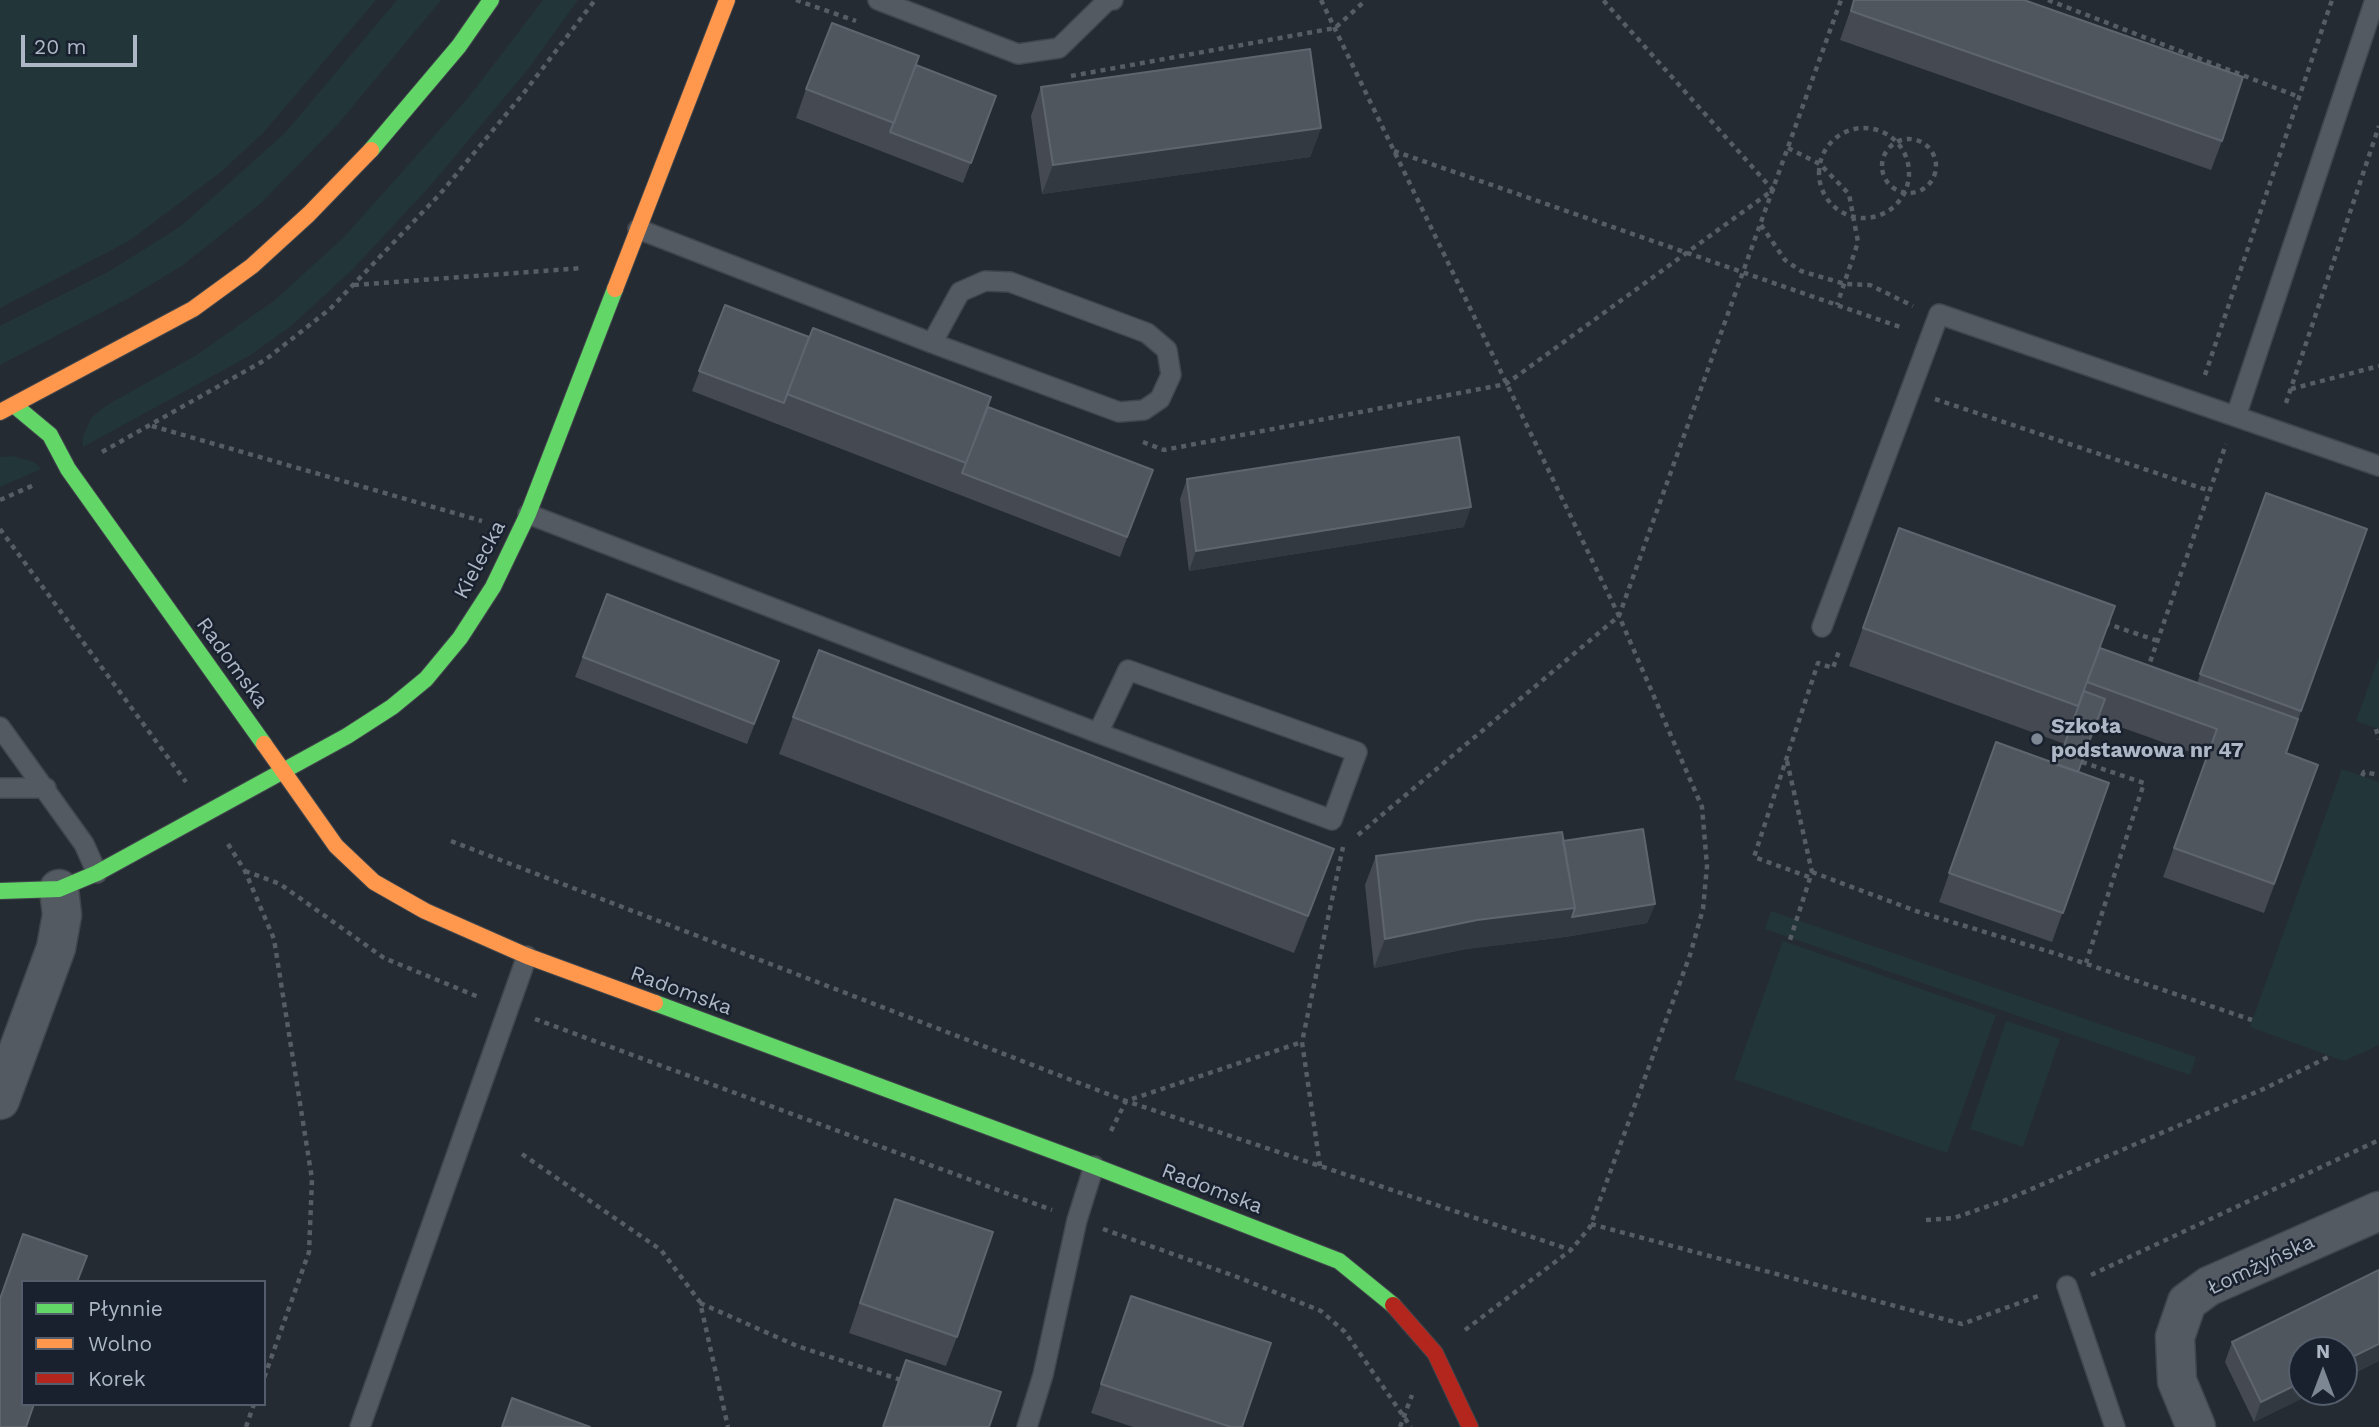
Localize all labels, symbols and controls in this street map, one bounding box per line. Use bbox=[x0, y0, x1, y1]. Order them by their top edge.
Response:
scale bar bbox=[24, 21, 140, 65]
text: 20 m bbox=[34, 34, 86, 59]
street label: Kielecka bbox=[449, 516, 511, 604]
street label: Radomska bbox=[191, 613, 273, 713]
place label: Szkoła podstawowa nr 47 bbox=[2051, 714, 2243, 764]
marker: Szkoła podstawowa nr 47 bbox=[2029, 731, 2045, 747]
street label: Radomska bbox=[627, 961, 735, 1021]
street label: Radomska bbox=[1158, 1158, 1266, 1220]
street label: Łomżyńska bbox=[2203, 1229, 2319, 1301]
legend bbox=[21, 1280, 266, 1406]
text: Płynnie bbox=[88, 1296, 163, 1321]
text: Wolno bbox=[88, 1331, 152, 1356]
north arrow bbox=[2288, 1336, 2358, 1406]
text: N bbox=[2316, 1340, 2330, 1363]
text: Korek bbox=[88, 1366, 146, 1391]

